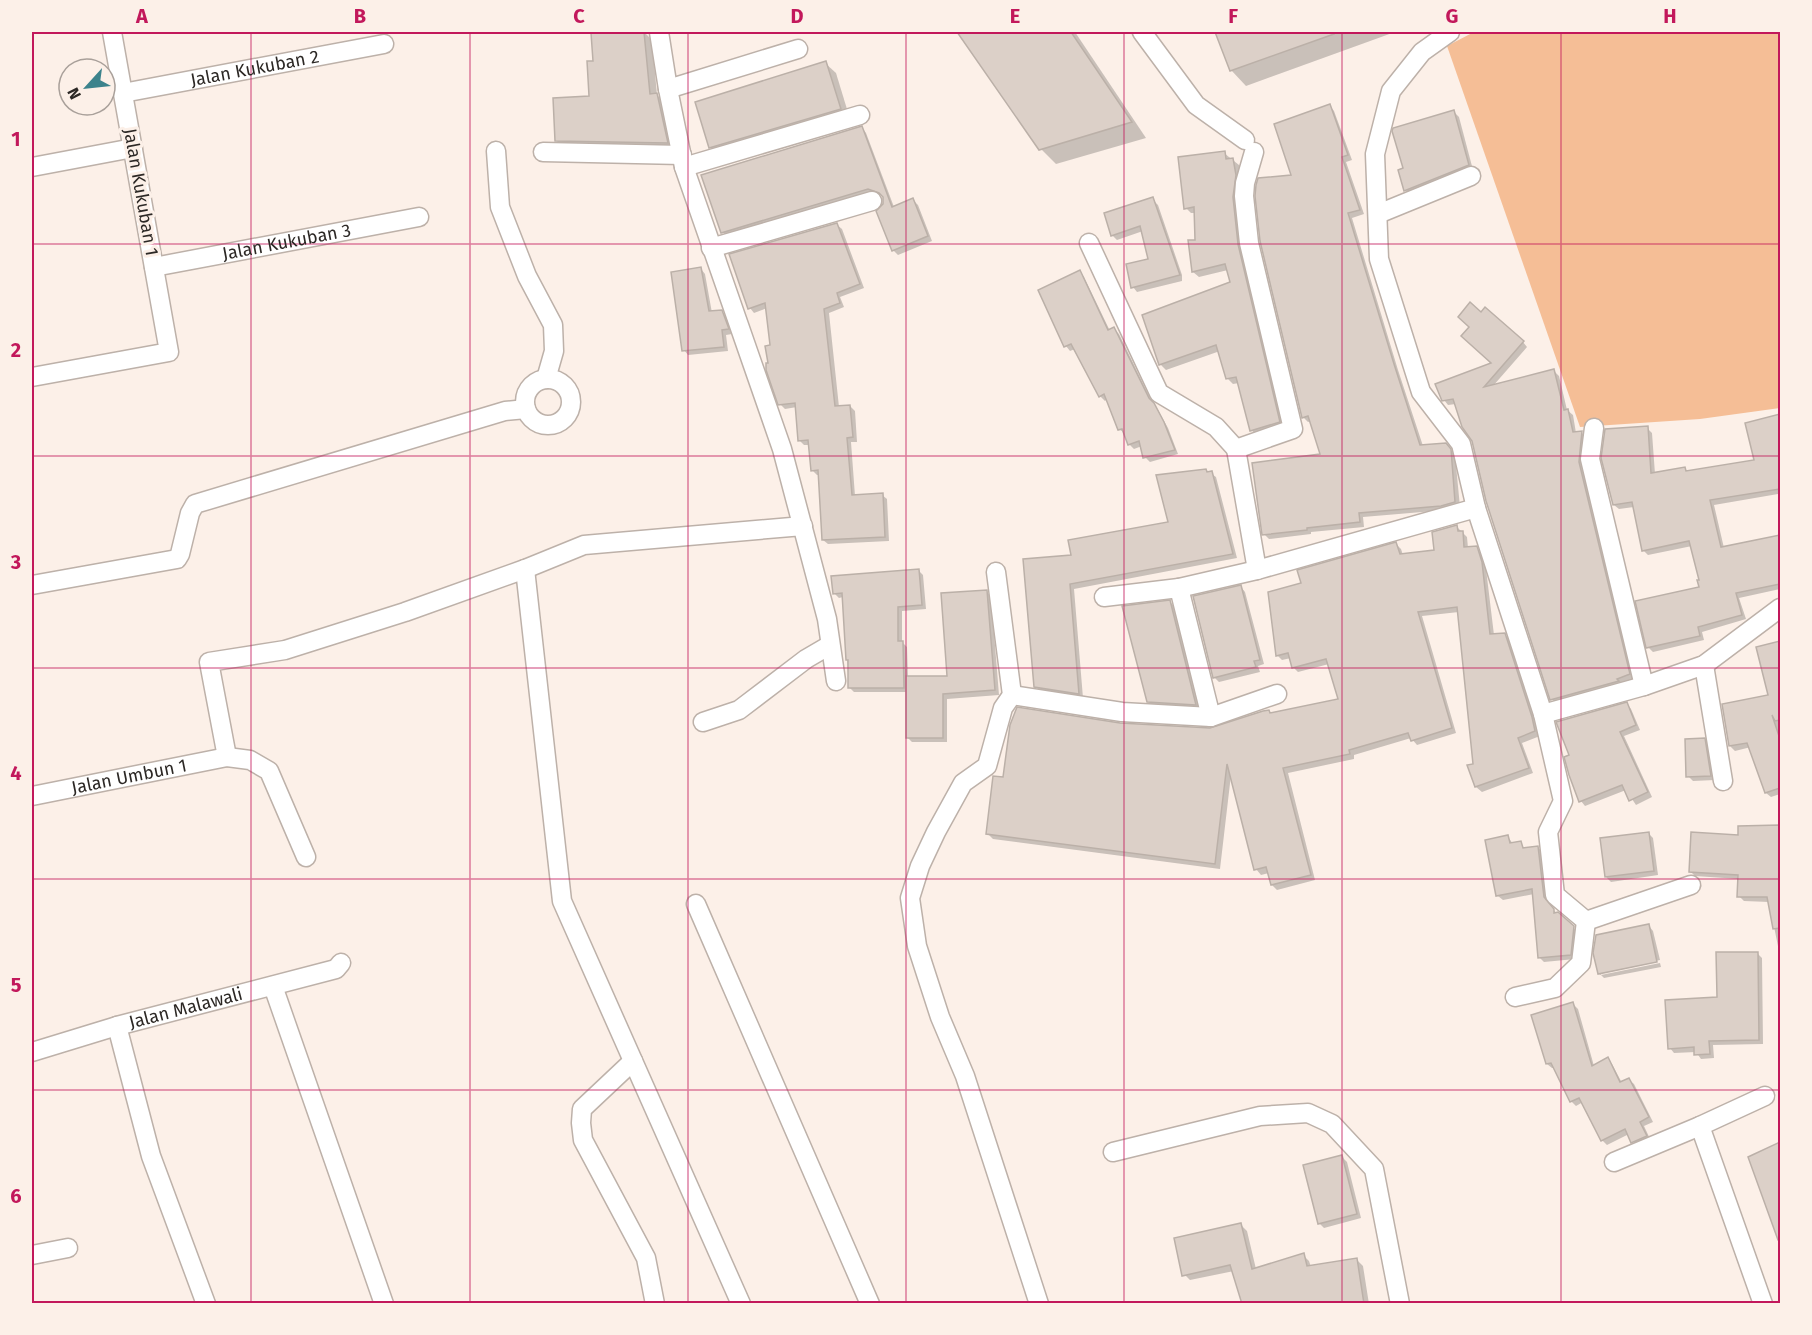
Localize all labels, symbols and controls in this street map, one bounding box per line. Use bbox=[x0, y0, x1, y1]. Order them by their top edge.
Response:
text: A bbox=[135, 4, 149, 28]
text: B bbox=[354, 4, 366, 28]
text: C bbox=[573, 4, 585, 28]
text: D bbox=[790, 4, 804, 28]
text: E bbox=[1010, 4, 1020, 28]
text: F bbox=[1228, 4, 1238, 28]
text: G bbox=[1446, 4, 1458, 28]
text: H bbox=[1663, 4, 1677, 28]
street label: Jalan Kukuban 2 bbox=[189, 45, 321, 91]
north arrow bbox=[57, 57, 117, 117]
text: N bbox=[63, 85, 85, 103]
street label: Jalan Kukuban 1 bbox=[119, 126, 163, 258]
text: 1 bbox=[11, 127, 21, 151]
street label: Jalan Kukuban 3 bbox=[220, 219, 353, 265]
text: 2 bbox=[11, 338, 21, 362]
text: 3 bbox=[10, 550, 21, 574]
street label: Jalan Umbun 1 bbox=[69, 754, 189, 799]
text: 4 bbox=[10, 761, 22, 785]
text: 5 bbox=[11, 973, 22, 997]
street label: Jalan Malawali bbox=[127, 983, 245, 1033]
text: 6 bbox=[10, 1184, 22, 1208]

